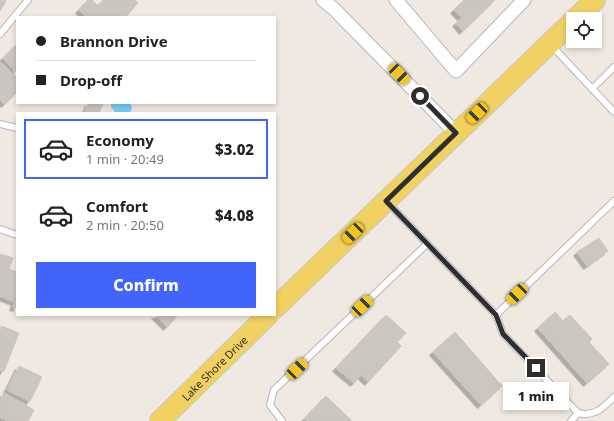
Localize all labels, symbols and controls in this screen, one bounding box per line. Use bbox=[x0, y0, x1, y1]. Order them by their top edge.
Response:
map controls bbox=[566, 12, 602, 48]
button: locate bbox=[566, 12, 602, 48]
text: Brannon Drive bbox=[60, 31, 168, 51]
car bbox=[386, 61, 412, 87]
text: Drop-off bbox=[60, 70, 122, 90]
route start bbox=[411, 87, 429, 105]
car bbox=[464, 100, 490, 126]
text: Economy bbox=[86, 130, 154, 150]
icon: car bbox=[38, 131, 74, 167]
text: $3.02 bbox=[215, 139, 254, 159]
text: 1 min · 20:49 bbox=[86, 150, 164, 168]
text: Comfort bbox=[86, 196, 148, 216]
icon: car bbox=[38, 197, 74, 233]
text: $4.08 bbox=[215, 205, 254, 225]
text: 2 min · 20:50 bbox=[86, 216, 164, 234]
car bbox=[340, 220, 366, 246]
button: Confirm bbox=[36, 262, 256, 308]
car bbox=[504, 281, 530, 307]
car bbox=[349, 293, 375, 319]
street label: Lake Shore Drive bbox=[178, 332, 251, 404]
car bbox=[284, 356, 310, 382]
route end bbox=[527, 359, 545, 377]
callout: 1 min bbox=[503, 382, 569, 410]
text: 1 min bbox=[518, 387, 554, 405]

